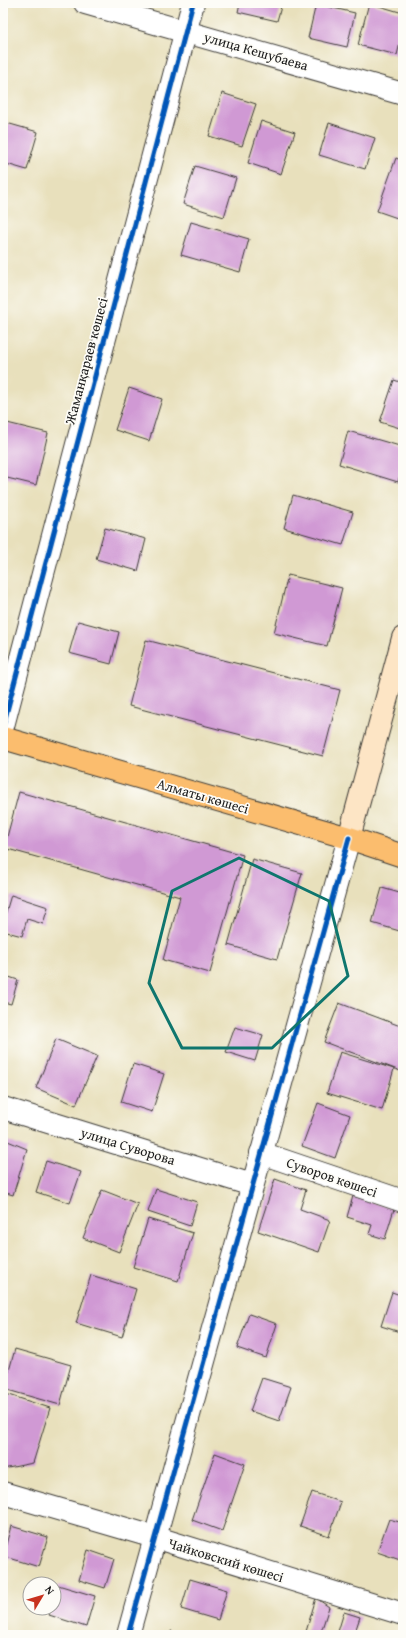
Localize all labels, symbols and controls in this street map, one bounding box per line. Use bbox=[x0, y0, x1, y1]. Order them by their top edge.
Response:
street label: улица Кешубаева bbox=[201, 26, 311, 76]
street label: Жаманқараев көшесі bbox=[59, 295, 113, 428]
street label: Алматы көшесі bbox=[155, 773, 251, 819]
street label: улица Суворова bbox=[77, 1122, 178, 1170]
street label: Суворов көшесі bbox=[284, 1152, 380, 1202]
street label: Чайковский көшесі bbox=[166, 1533, 286, 1587]
north arrow bbox=[22, 1576, 62, 1616]
text: N bbox=[41, 1582, 59, 1598]

